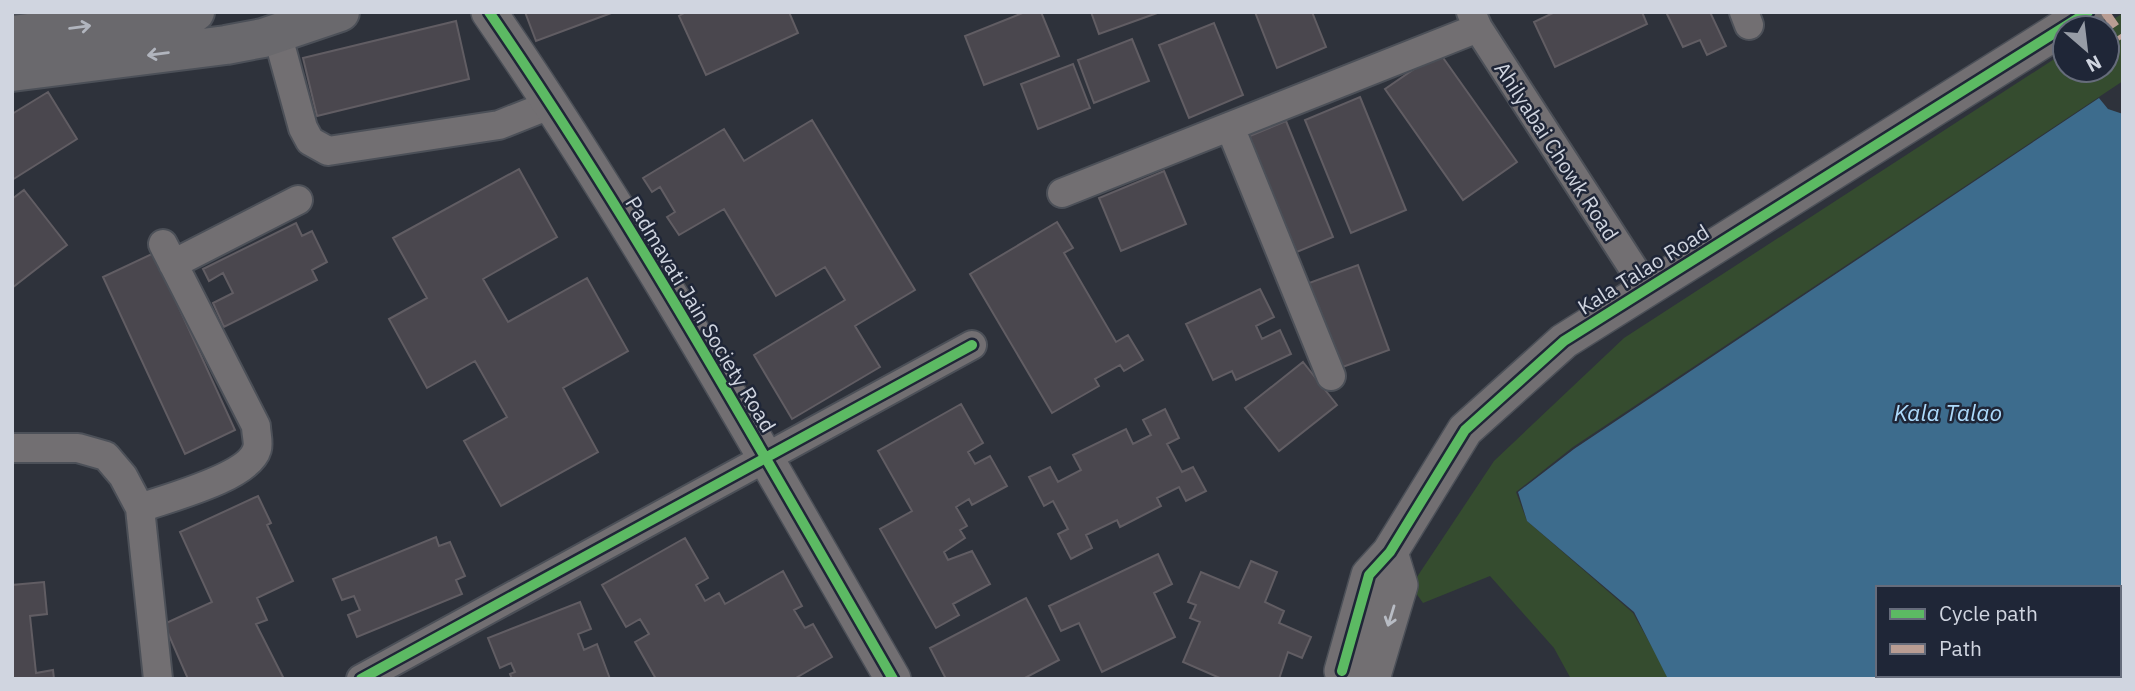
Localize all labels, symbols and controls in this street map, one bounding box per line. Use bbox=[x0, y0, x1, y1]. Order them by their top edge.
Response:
north arrow bbox=[2051, 14, 2121, 84]
one-way arrow bbox=[68, 20, 91, 33]
one-way arrow bbox=[147, 47, 170, 60]
text: N bbox=[2082, 50, 2106, 78]
street label: Ahilyabai Chowk Road bbox=[1489, 56, 1625, 246]
street label: Padmavati Jain Society Road bbox=[619, 191, 783, 437]
street label: Kala Talao Road bbox=[1572, 217, 1714, 321]
water label: Kala Talao bbox=[1894, 397, 2002, 427]
legend bbox=[1876, 586, 2121, 677]
text: Cycle path bbox=[1939, 599, 2038, 627]
one-way arrow bbox=[1384, 604, 1397, 626]
text: Path bbox=[1939, 634, 1982, 662]

